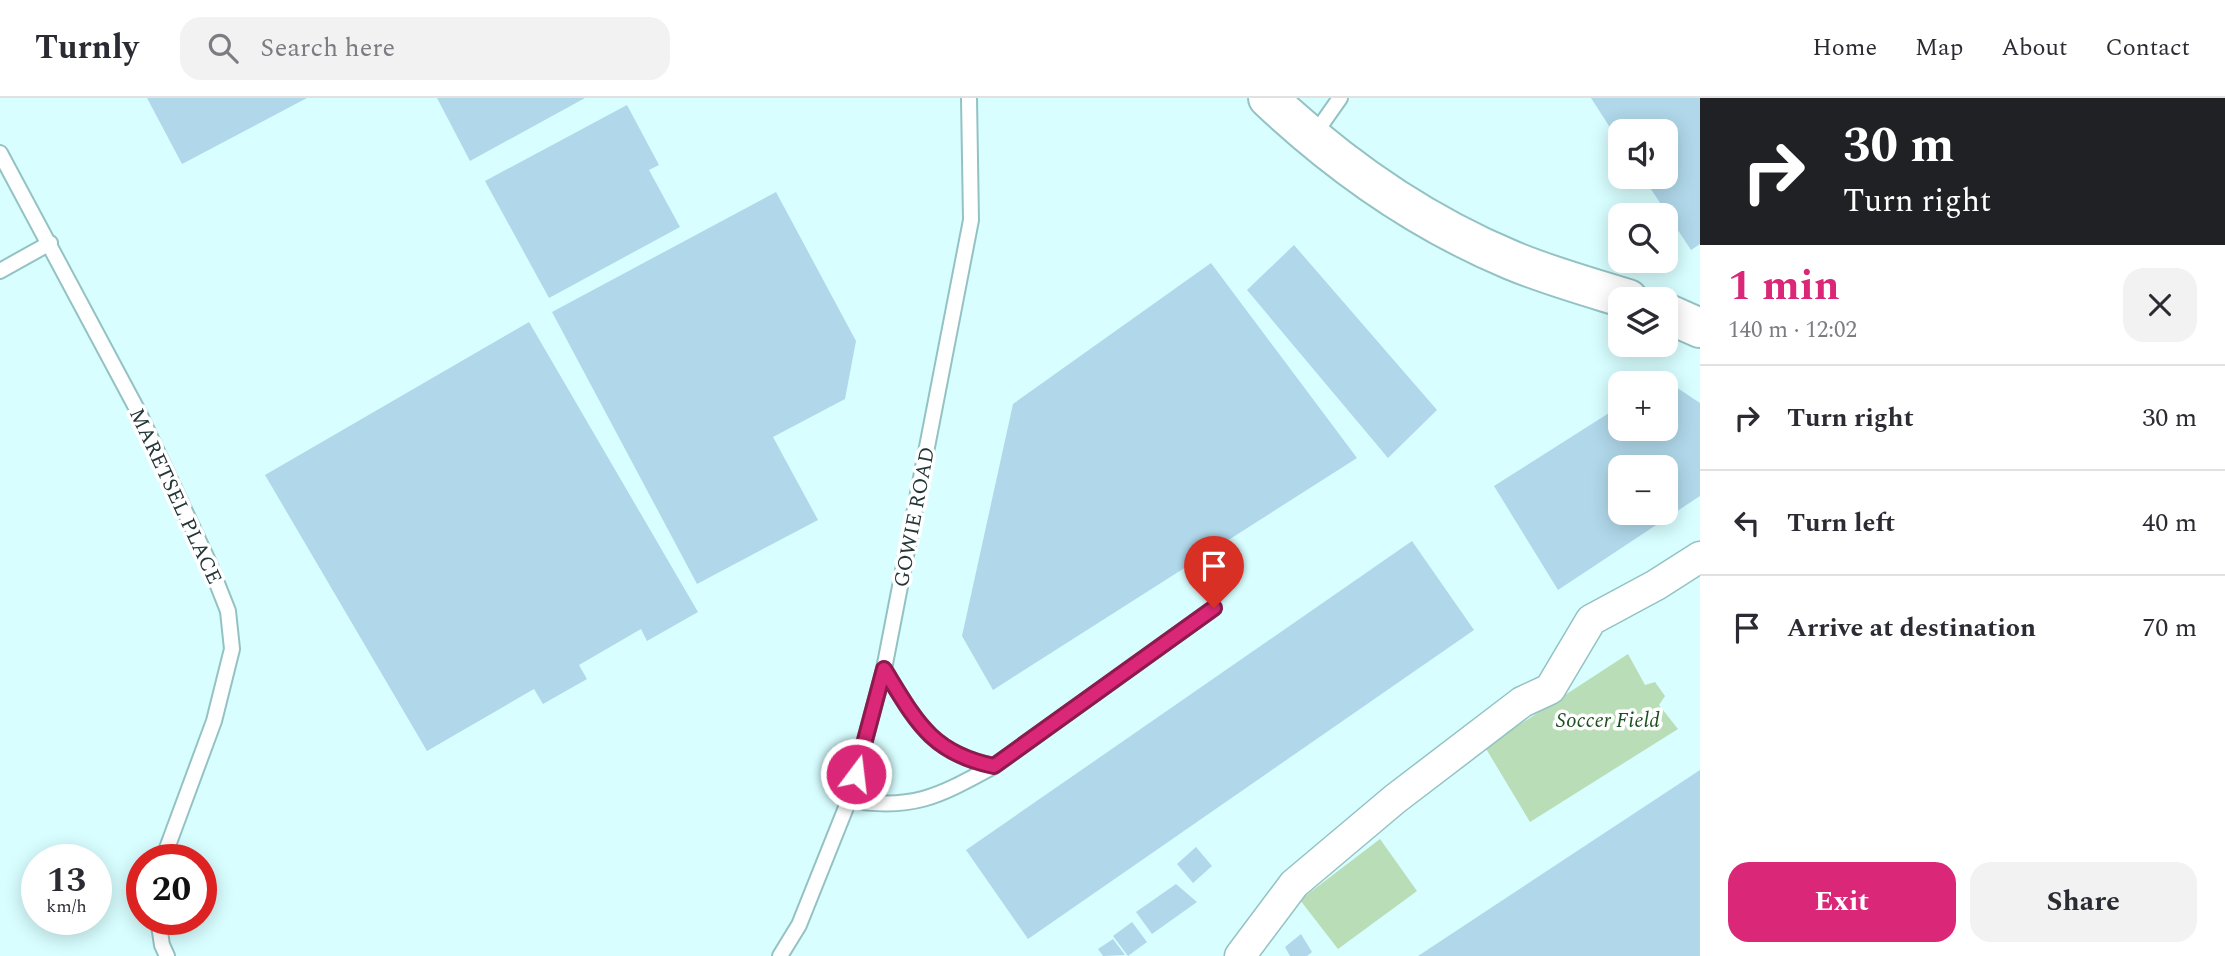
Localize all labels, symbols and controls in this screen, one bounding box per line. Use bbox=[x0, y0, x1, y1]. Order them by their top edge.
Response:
search box bbox=[180, 17, 670, 80]
text: Turnly bbox=[35, 23, 138, 73]
text: Search here bbox=[260, 28, 395, 68]
icon: search bbox=[204, 29, 242, 67]
text: Home bbox=[1812, 30, 1877, 66]
text: Map bbox=[1915, 30, 1963, 66]
text: About bbox=[2001, 30, 2067, 66]
text: Contact bbox=[2105, 30, 2190, 66]
text: 30 m bbox=[1843, 109, 1954, 184]
map controls bbox=[1608, 119, 1678, 525]
button: sound bbox=[1608, 119, 1678, 189]
icon: right bbox=[1728, 126, 1819, 217]
text: Turn right bbox=[1843, 177, 1991, 226]
button: search bbox=[1608, 203, 1678, 273]
text: 1 min bbox=[1728, 255, 1840, 318]
button: close bbox=[2123, 268, 2197, 342]
button: layers bbox=[1608, 287, 1678, 357]
text: 140 m · 12:02 bbox=[1728, 313, 1857, 348]
button: + bbox=[1608, 371, 1678, 441]
text: Turn right bbox=[1787, 398, 1914, 438]
text: 30 m bbox=[2142, 398, 2197, 438]
icon: right bbox=[1728, 399, 1766, 437]
street label: MARETSEL PLACE bbox=[120, 403, 230, 590]
street label: GOWIE ROAD bbox=[886, 444, 944, 590]
button: − bbox=[1608, 455, 1678, 525]
text: Turn left bbox=[1787, 503, 1895, 543]
text: 40 m bbox=[2142, 503, 2197, 543]
icon: left bbox=[1728, 504, 1766, 542]
pin bbox=[1184, 536, 1244, 608]
icon: arrive bbox=[1195, 547, 1233, 585]
text: Arrive at destination bbox=[1787, 608, 2036, 648]
text: 70 m bbox=[2142, 608, 2197, 648]
icon: arrive bbox=[1728, 609, 1766, 647]
park label: Soccer Field bbox=[1556, 705, 1660, 737]
position arrow bbox=[819, 737, 893, 811]
speed limit sign: 20 bbox=[126, 844, 217, 935]
text: 13 bbox=[47, 854, 86, 907]
button: Exit bbox=[1728, 862, 1956, 942]
button: Share bbox=[1970, 862, 2197, 942]
text: km/h bbox=[46, 893, 87, 920]

